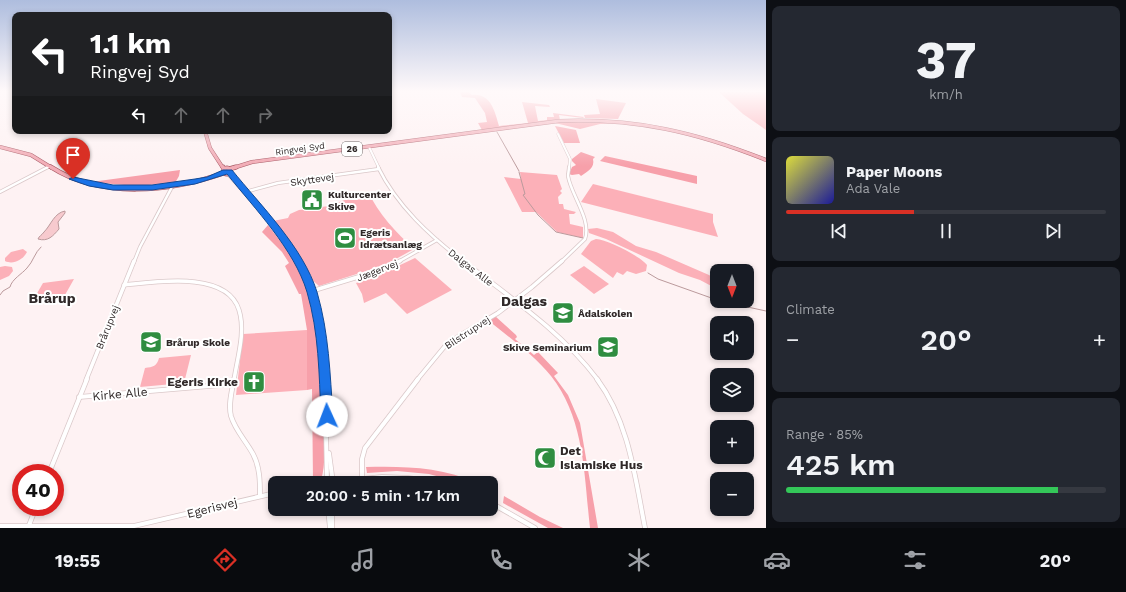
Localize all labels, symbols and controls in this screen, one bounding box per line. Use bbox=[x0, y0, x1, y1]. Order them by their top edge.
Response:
text: 1.1 km bbox=[90, 27, 171, 60]
icon: left bbox=[24, 28, 76, 80]
text: 37 bbox=[916, 30, 977, 91]
text: Ringvej Syd bbox=[90, 61, 190, 82]
text: km/h bbox=[929, 87, 963, 102]
icon: left bbox=[128, 104, 150, 126]
icon: ahead bbox=[170, 104, 192, 126]
icon: ahead bbox=[212, 104, 234, 126]
icon: right bbox=[254, 104, 276, 126]
pin bbox=[56, 138, 90, 179]
street label: Ringvej Syd bbox=[275, 141, 325, 157]
road number: 26 bbox=[342, 142, 362, 156]
icon: arrive bbox=[62, 144, 84, 166]
text: Paper Moons bbox=[846, 163, 942, 181]
street label: Skyttevej bbox=[289, 171, 335, 188]
text: Ada Vale bbox=[846, 181, 900, 196]
public building icon: Kulturcenter Skive bbox=[299, 187, 325, 213]
place label: Kulturcenter Skive bbox=[328, 189, 392, 212]
icon: previous bbox=[828, 220, 850, 242]
icon: pause bbox=[935, 220, 957, 242]
icon: next bbox=[1042, 220, 1064, 242]
sports icon: Egeris Idrætsanlæg bbox=[332, 225, 358, 251]
place label: Egeris Idrætsanlæg bbox=[360, 227, 422, 250]
street label: Dalgas Alle bbox=[446, 247, 495, 288]
street label: Jægervej bbox=[355, 258, 399, 283]
north arrow bbox=[710, 264, 754, 308]
map controls bbox=[710, 264, 754, 516]
district label: Brårup bbox=[28, 290, 76, 306]
district label: Dalgas bbox=[501, 293, 548, 309]
school or university icon: Ådalskolen bbox=[550, 300, 576, 326]
text: Climate bbox=[786, 302, 835, 317]
street label: Brårupvej bbox=[94, 304, 121, 351]
place label: Ådalskolen bbox=[578, 308, 633, 319]
street label: Bilstrupvej bbox=[443, 314, 492, 351]
button: sound bbox=[710, 316, 754, 360]
text: 20° bbox=[920, 322, 972, 357]
text: − bbox=[786, 327, 799, 352]
text: + bbox=[1093, 327, 1106, 352]
school or university icon: Brårup Skole bbox=[138, 329, 164, 355]
school or university icon: Skive Seminarium bbox=[595, 334, 621, 360]
place label: Brårup Skole bbox=[166, 337, 230, 348]
place label: Skive Seminarium bbox=[503, 342, 592, 353]
button: layers bbox=[710, 368, 754, 412]
church icon: Egeris Kirke bbox=[241, 369, 267, 395]
place label: Egeris Kirke bbox=[167, 375, 238, 389]
street label: Kirke Alle bbox=[92, 385, 148, 403]
position arrow bbox=[306, 395, 348, 437]
button: + bbox=[710, 420, 754, 464]
text: Range · 85% bbox=[786, 427, 863, 442]
place label: Det Islamiske Hus bbox=[560, 444, 643, 472]
mosque icon: Det Islamiske Hus bbox=[532, 445, 558, 471]
text: 425 km bbox=[786, 447, 896, 482]
speed limit sign: 40 bbox=[12, 464, 64, 516]
button: − bbox=[710, 472, 754, 516]
text: 20:00 · 5 min · 1.7 km bbox=[306, 487, 460, 505]
street label: Egerisvej bbox=[185, 495, 239, 521]
icon: directions bbox=[211, 546, 239, 574]
icon: music bbox=[349, 546, 377, 574]
icon: phone bbox=[487, 546, 515, 574]
icon: climate bbox=[625, 546, 653, 574]
icon: car bbox=[763, 546, 791, 574]
icon: filters bbox=[901, 546, 929, 574]
text: 19:55 bbox=[55, 550, 100, 571]
text: 20° bbox=[1040, 550, 1071, 571]

